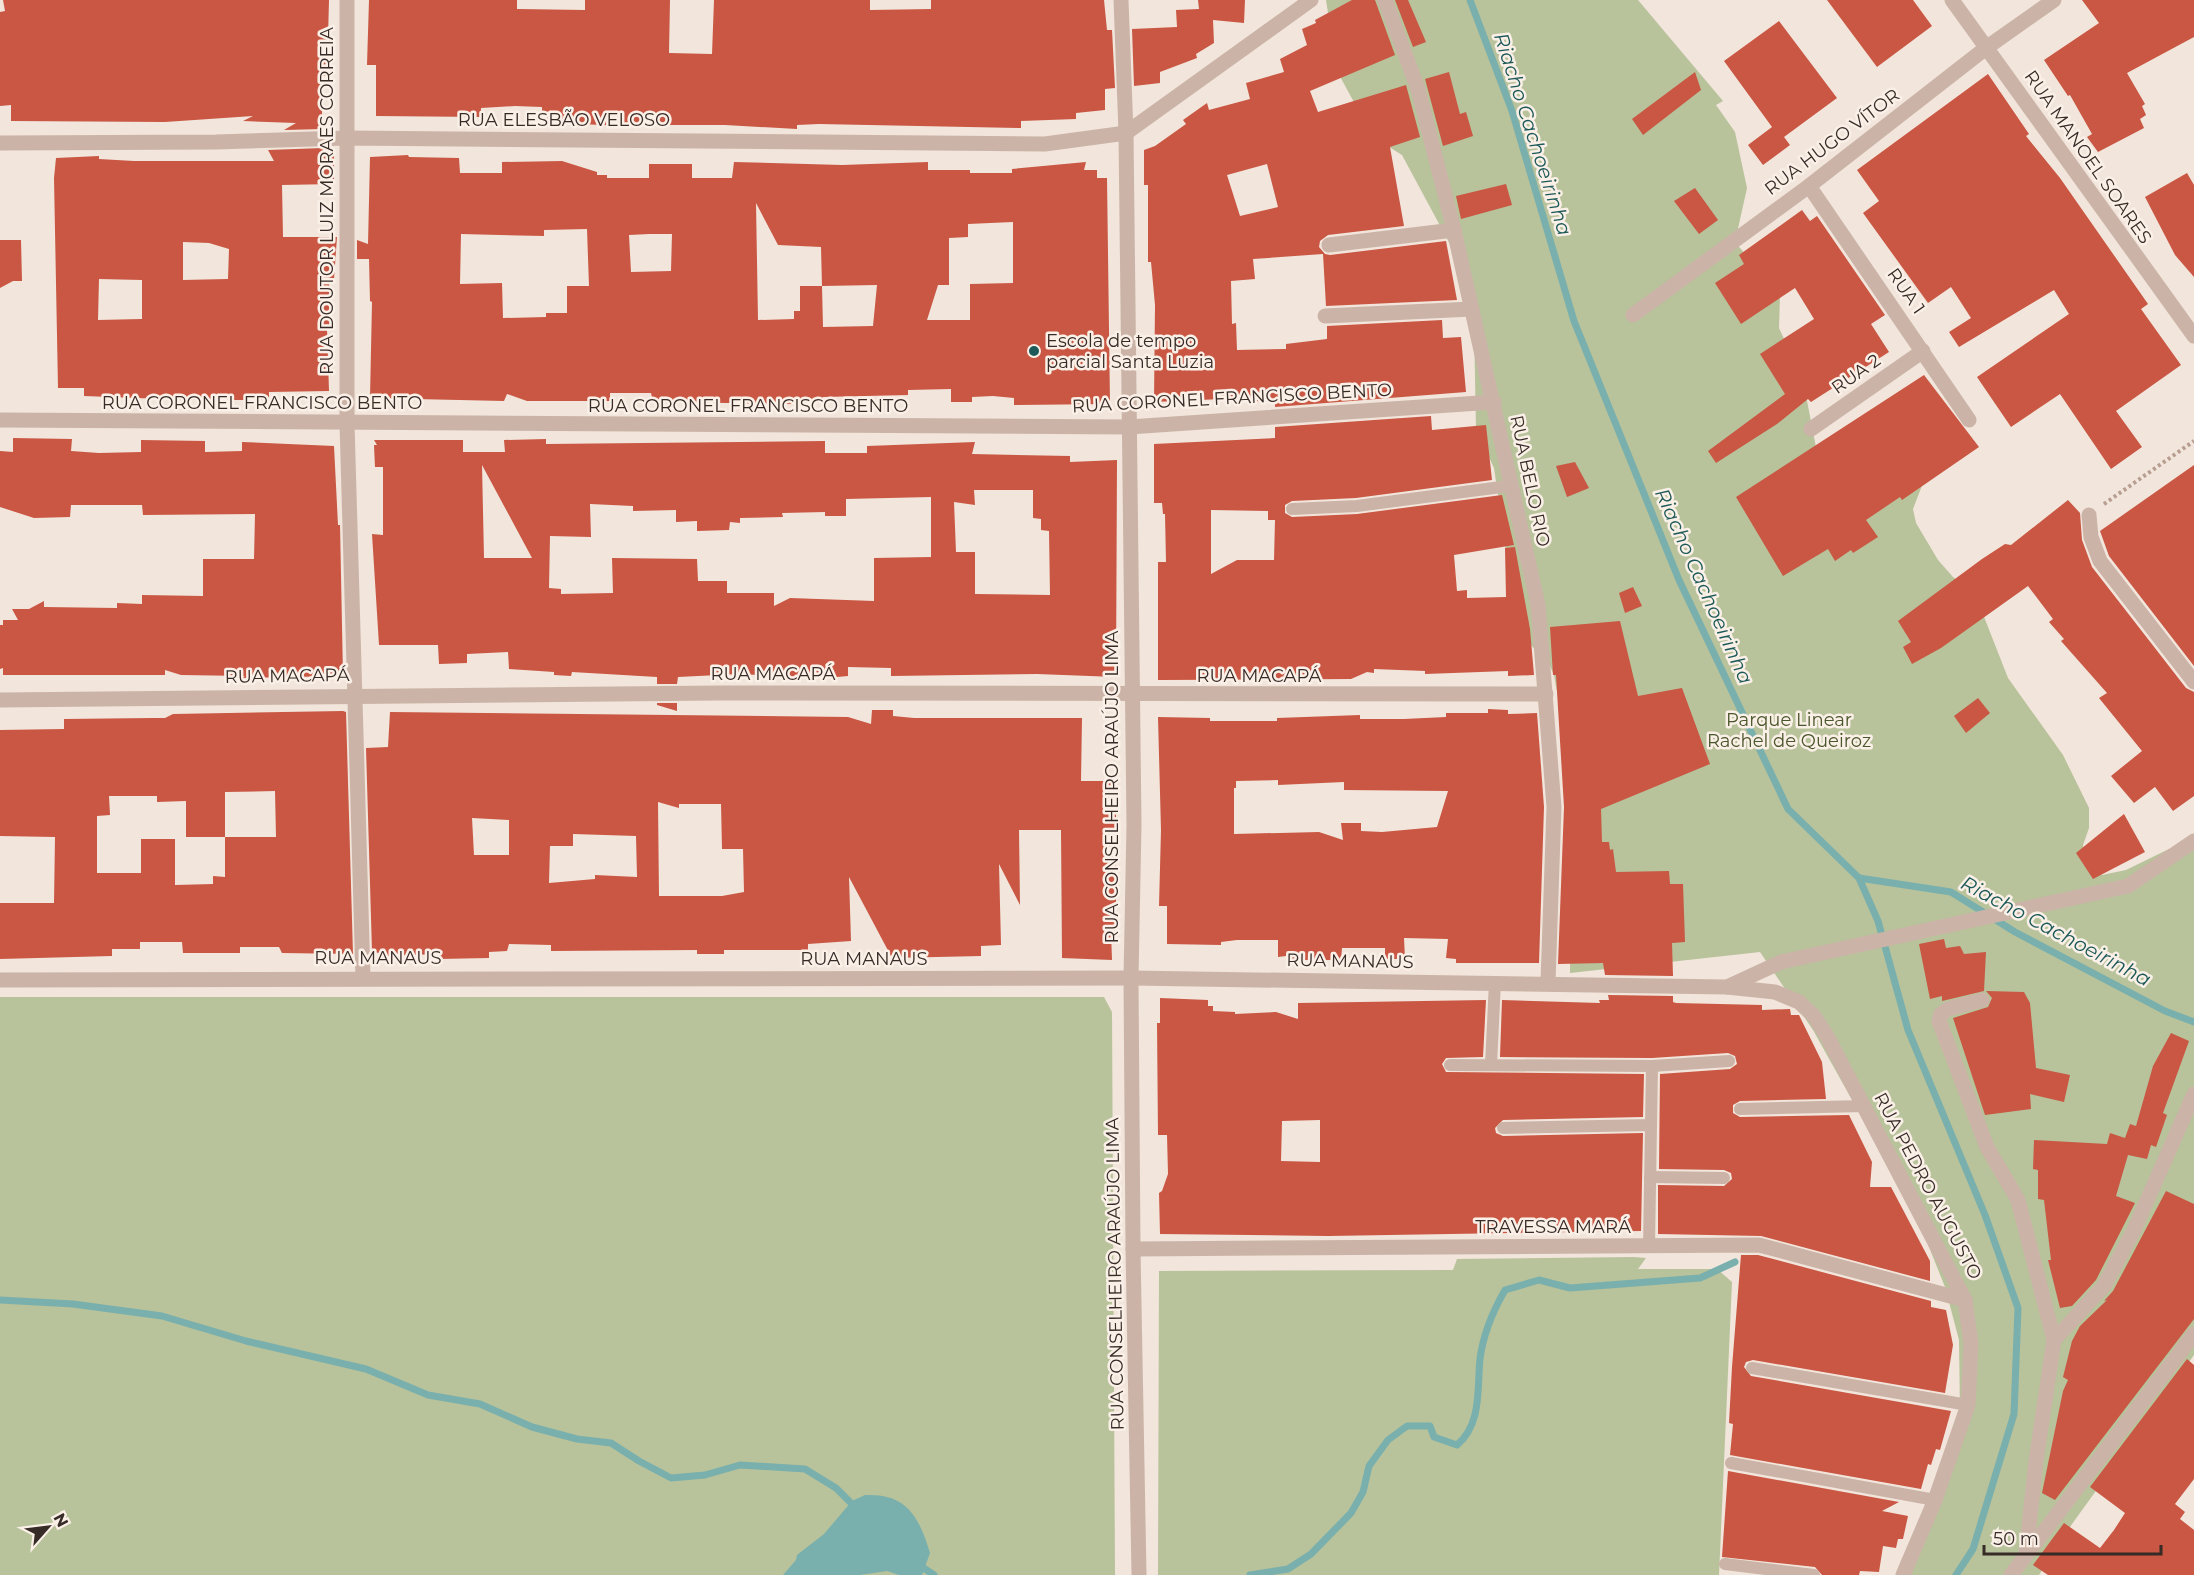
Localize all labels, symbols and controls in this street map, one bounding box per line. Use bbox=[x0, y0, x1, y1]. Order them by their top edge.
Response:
street label: RUA DOUTOR LUIZ MORAES CORREIA bbox=[316, 27, 338, 375]
water label: Riacho Cachoeirinha bbox=[1489, 30, 1577, 238]
street label: RUA MANOEL SOARES bbox=[2020, 66, 2156, 248]
street label: RUA HUGO VÍTOR bbox=[1760, 84, 1904, 200]
street label: RUA ELESBÃO VELOSO bbox=[458, 109, 670, 131]
street label: RUA 1 bbox=[1882, 264, 1930, 318]
place label: Escola de tempo parcial Santa Luzia bbox=[1046, 330, 1214, 373]
marker: Escola de tempo parcial Santa Luzia bbox=[1027, 344, 1041, 358]
street label: RUA 2 bbox=[1827, 349, 1885, 399]
street label: RUA CORONEL FRANCISCO BENTO bbox=[1071, 379, 1393, 417]
street label: RUA CORONEL FRANCISCO BENTO bbox=[102, 392, 422, 414]
street label: RUA CORONEL FRANCISCO BENTO bbox=[588, 395, 908, 417]
street label: RUA BELO RIO bbox=[1505, 413, 1555, 549]
water label: Riacho Cachoeirinha bbox=[1650, 484, 1758, 688]
street label: RUA CONSELHEIRO ARAÚJO LIMA bbox=[1101, 630, 1123, 943]
street label: RUA MACAPÁ bbox=[711, 663, 836, 685]
street label: RUA MACAPÁ bbox=[224, 664, 350, 688]
street label: RUA MACAPÁ bbox=[1197, 665, 1322, 687]
park label: Parque Linear Rachel de Queiroz bbox=[1707, 709, 1871, 752]
water label: Riacho Cachoeirinha bbox=[1957, 871, 2155, 991]
street label: RUA MANAUS bbox=[314, 947, 442, 969]
street label: RUA MANAUS bbox=[800, 948, 928, 970]
street label: RUA MANAUS bbox=[1286, 949, 1414, 973]
street label: RUA PEDRO AUGUSTO bbox=[1869, 1089, 1987, 1283]
street label: RUA CONSELHEIRO ARAÚJO LIMA bbox=[1101, 1117, 1129, 1431]
street label: TRAVESSA MARÁ bbox=[1475, 1216, 1631, 1238]
north arrow bbox=[18, 1497, 78, 1557]
text: N bbox=[49, 1510, 72, 1530]
scale bar bbox=[1984, 1518, 2161, 1556]
text: 50 m bbox=[1993, 1528, 2039, 1550]

